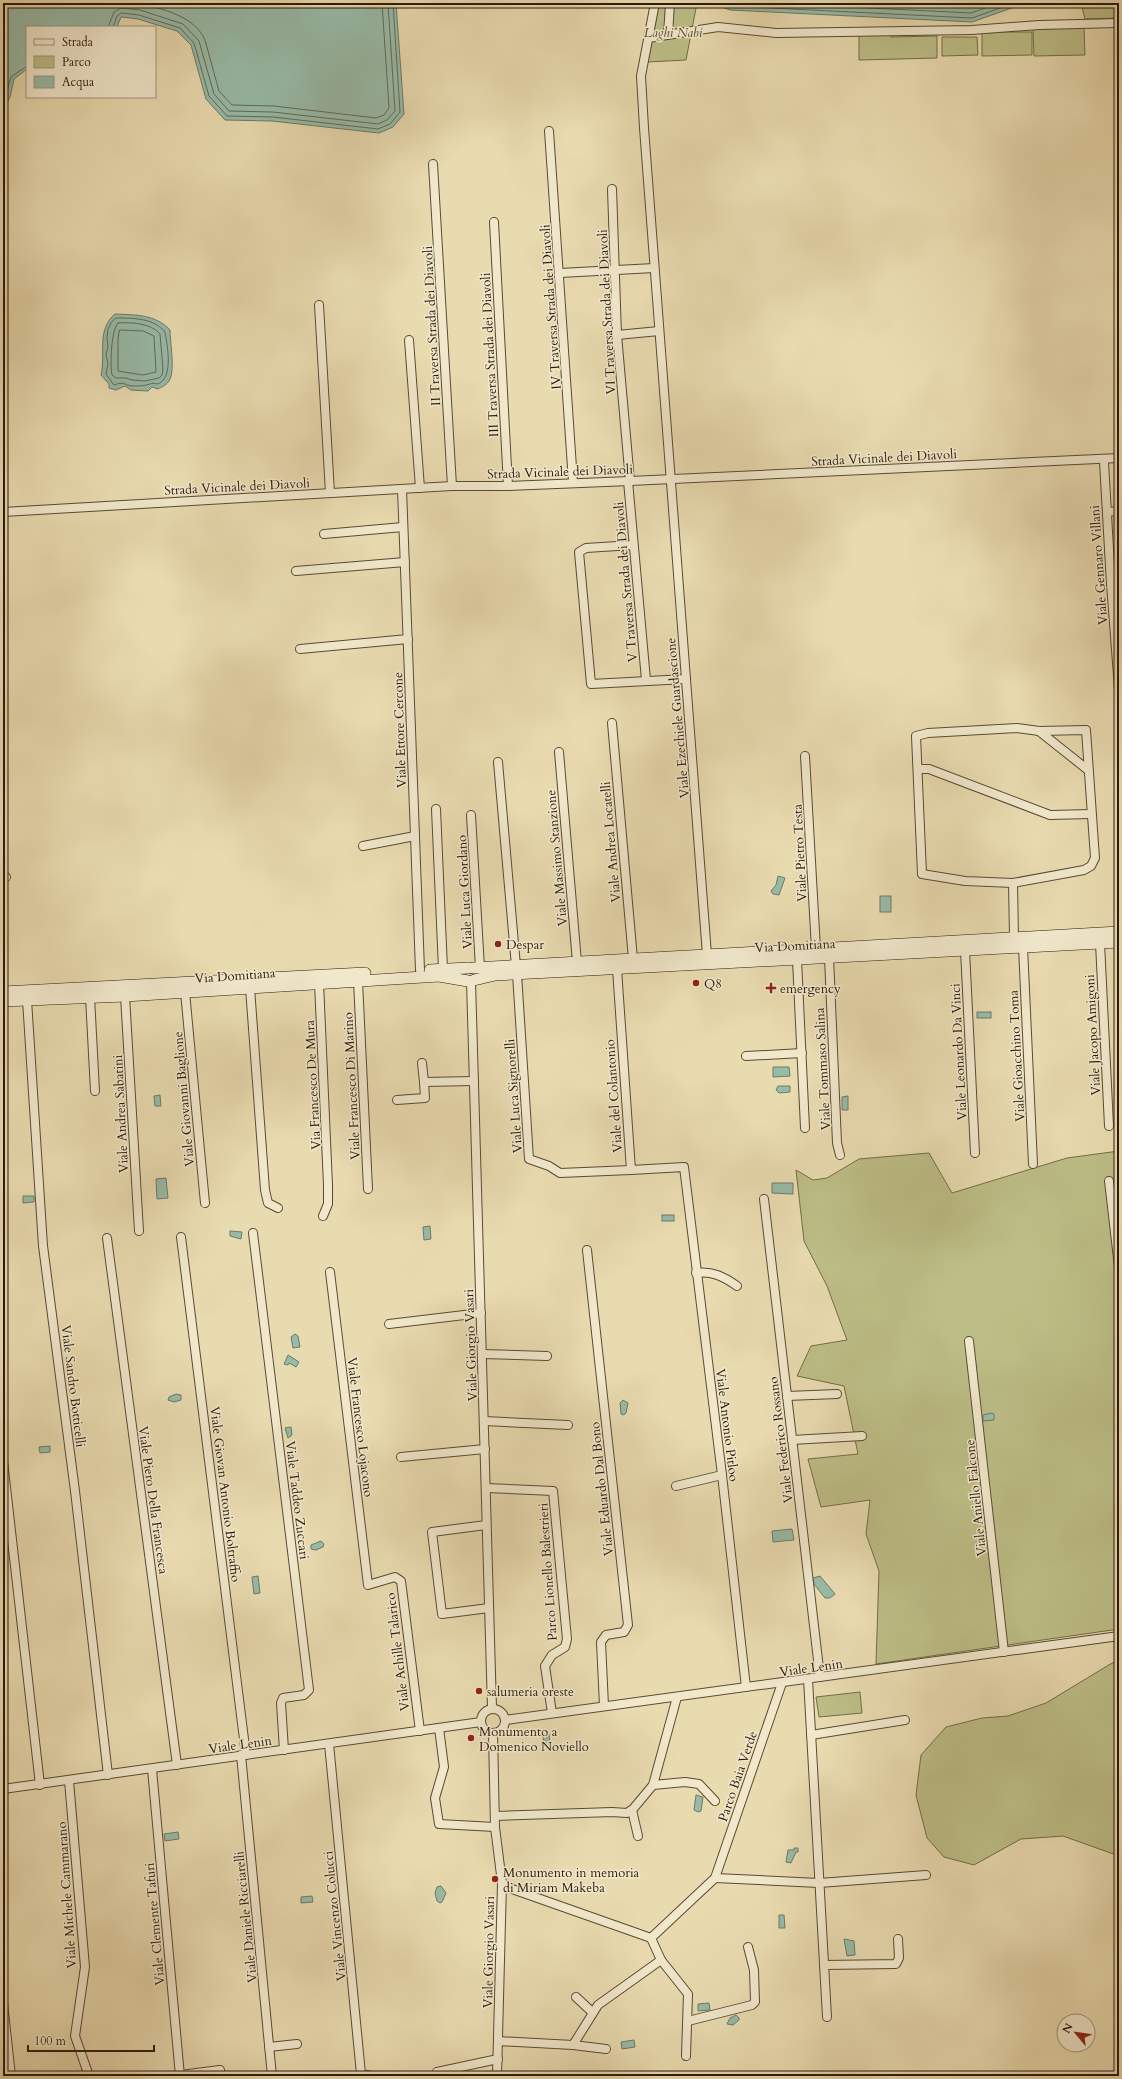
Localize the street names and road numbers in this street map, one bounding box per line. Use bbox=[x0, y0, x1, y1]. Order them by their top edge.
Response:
street label: IV Traversa Strada dei Diavoli bbox=[536, 223, 566, 390]
street label: VI Traversa Strada dei Diavoli bbox=[594, 229, 620, 395]
street label: II Traversa Strada dei Diavoli bbox=[419, 245, 445, 406]
street label: III Traversa Strada dei Diavoli bbox=[477, 272, 503, 438]
street label: Strada Vicinale dei Diavoli bbox=[811, 445, 958, 471]
street label: Strada Vicinale dei Diavoli bbox=[487, 460, 634, 484]
street label: Strada Vicinale dei Diavoli bbox=[164, 474, 311, 500]
street label: V Traversa Strada dei Diavoli bbox=[610, 501, 642, 663]
street label: Viale Gennaro Villani bbox=[1086, 504, 1112, 625]
street label: Viale Ezechiele Guardascione bbox=[662, 637, 694, 799]
street label: Viale Ettore Cercone bbox=[389, 672, 411, 788]
street label: Viale Andrea Locatelli bbox=[597, 780, 625, 903]
street label: Viale Massimo Stanzione bbox=[542, 789, 572, 927]
street label: Viale Pietro Testa bbox=[788, 803, 812, 902]
street label: Viale Luca Giordano bbox=[453, 834, 477, 949]
street label: Via Domitiana bbox=[754, 935, 836, 957]
street label: Via Domitiana bbox=[194, 964, 276, 988]
street label: Viale Jacopo Amigoni bbox=[1081, 974, 1105, 1096]
street label: Viale Leonardo Da Vinci bbox=[946, 983, 972, 1121]
street label: Viale Gioacchino Toma bbox=[1005, 989, 1029, 1122]
street label: Viale Tommaso Salina bbox=[811, 1007, 835, 1131]
street label: Viale Francesco Di Marino bbox=[339, 1012, 365, 1160]
street label: Via Francesco De Mura bbox=[301, 1019, 325, 1150]
street label: Viale Giovanni Baglione bbox=[169, 1030, 199, 1167]
street label: Viale Luca Signorelli bbox=[501, 1038, 527, 1154]
street label: Viale del Colantonio bbox=[601, 1039, 627, 1153]
street label: Viale Andrea Sabatini bbox=[109, 1054, 133, 1174]
street label: Viale Giorgio Vasari bbox=[460, 1288, 482, 1401]
street label: Viale Sandro Botticelli bbox=[57, 1324, 89, 1449]
street label: Viale Francesco Lojacono bbox=[342, 1356, 378, 1498]
street label: Viale Antonio Pitloo bbox=[711, 1368, 743, 1483]
street label: Viale Federico Rossano bbox=[764, 1376, 798, 1504]
street label: Viale Giovan Antonio Boltraffio bbox=[205, 1405, 245, 1583]
street label: Viale Eduardo Dal Bono bbox=[586, 1421, 618, 1557]
street label: Viale Piero Della Francesca bbox=[134, 1425, 172, 1576]
street label: Viale Aniello Falcone bbox=[961, 1438, 991, 1557]
street label: Viale Taddeo Zuccari bbox=[281, 1440, 313, 1561]
street label: Parco Lionello Balestrieri bbox=[534, 1502, 562, 1642]
street label: Viale Achille Talarico bbox=[382, 1592, 414, 1712]
street label: Viale Lenin bbox=[778, 1655, 845, 1681]
street label: Parco Baia Verde bbox=[714, 1729, 762, 1824]
street label: Viale Lenin bbox=[207, 1732, 274, 1758]
street label: Viale Michele Cammarano bbox=[53, 1821, 81, 1969]
street label: Viale Daniele Ricciarelli bbox=[230, 1850, 262, 1984]
street label: Viale Vincenzo Colucci bbox=[319, 1850, 351, 1982]
street label: Viale Clemente Tafuri bbox=[141, 1861, 169, 1986]
street label: Viale Giorgio Vasari bbox=[479, 1895, 499, 2008]

